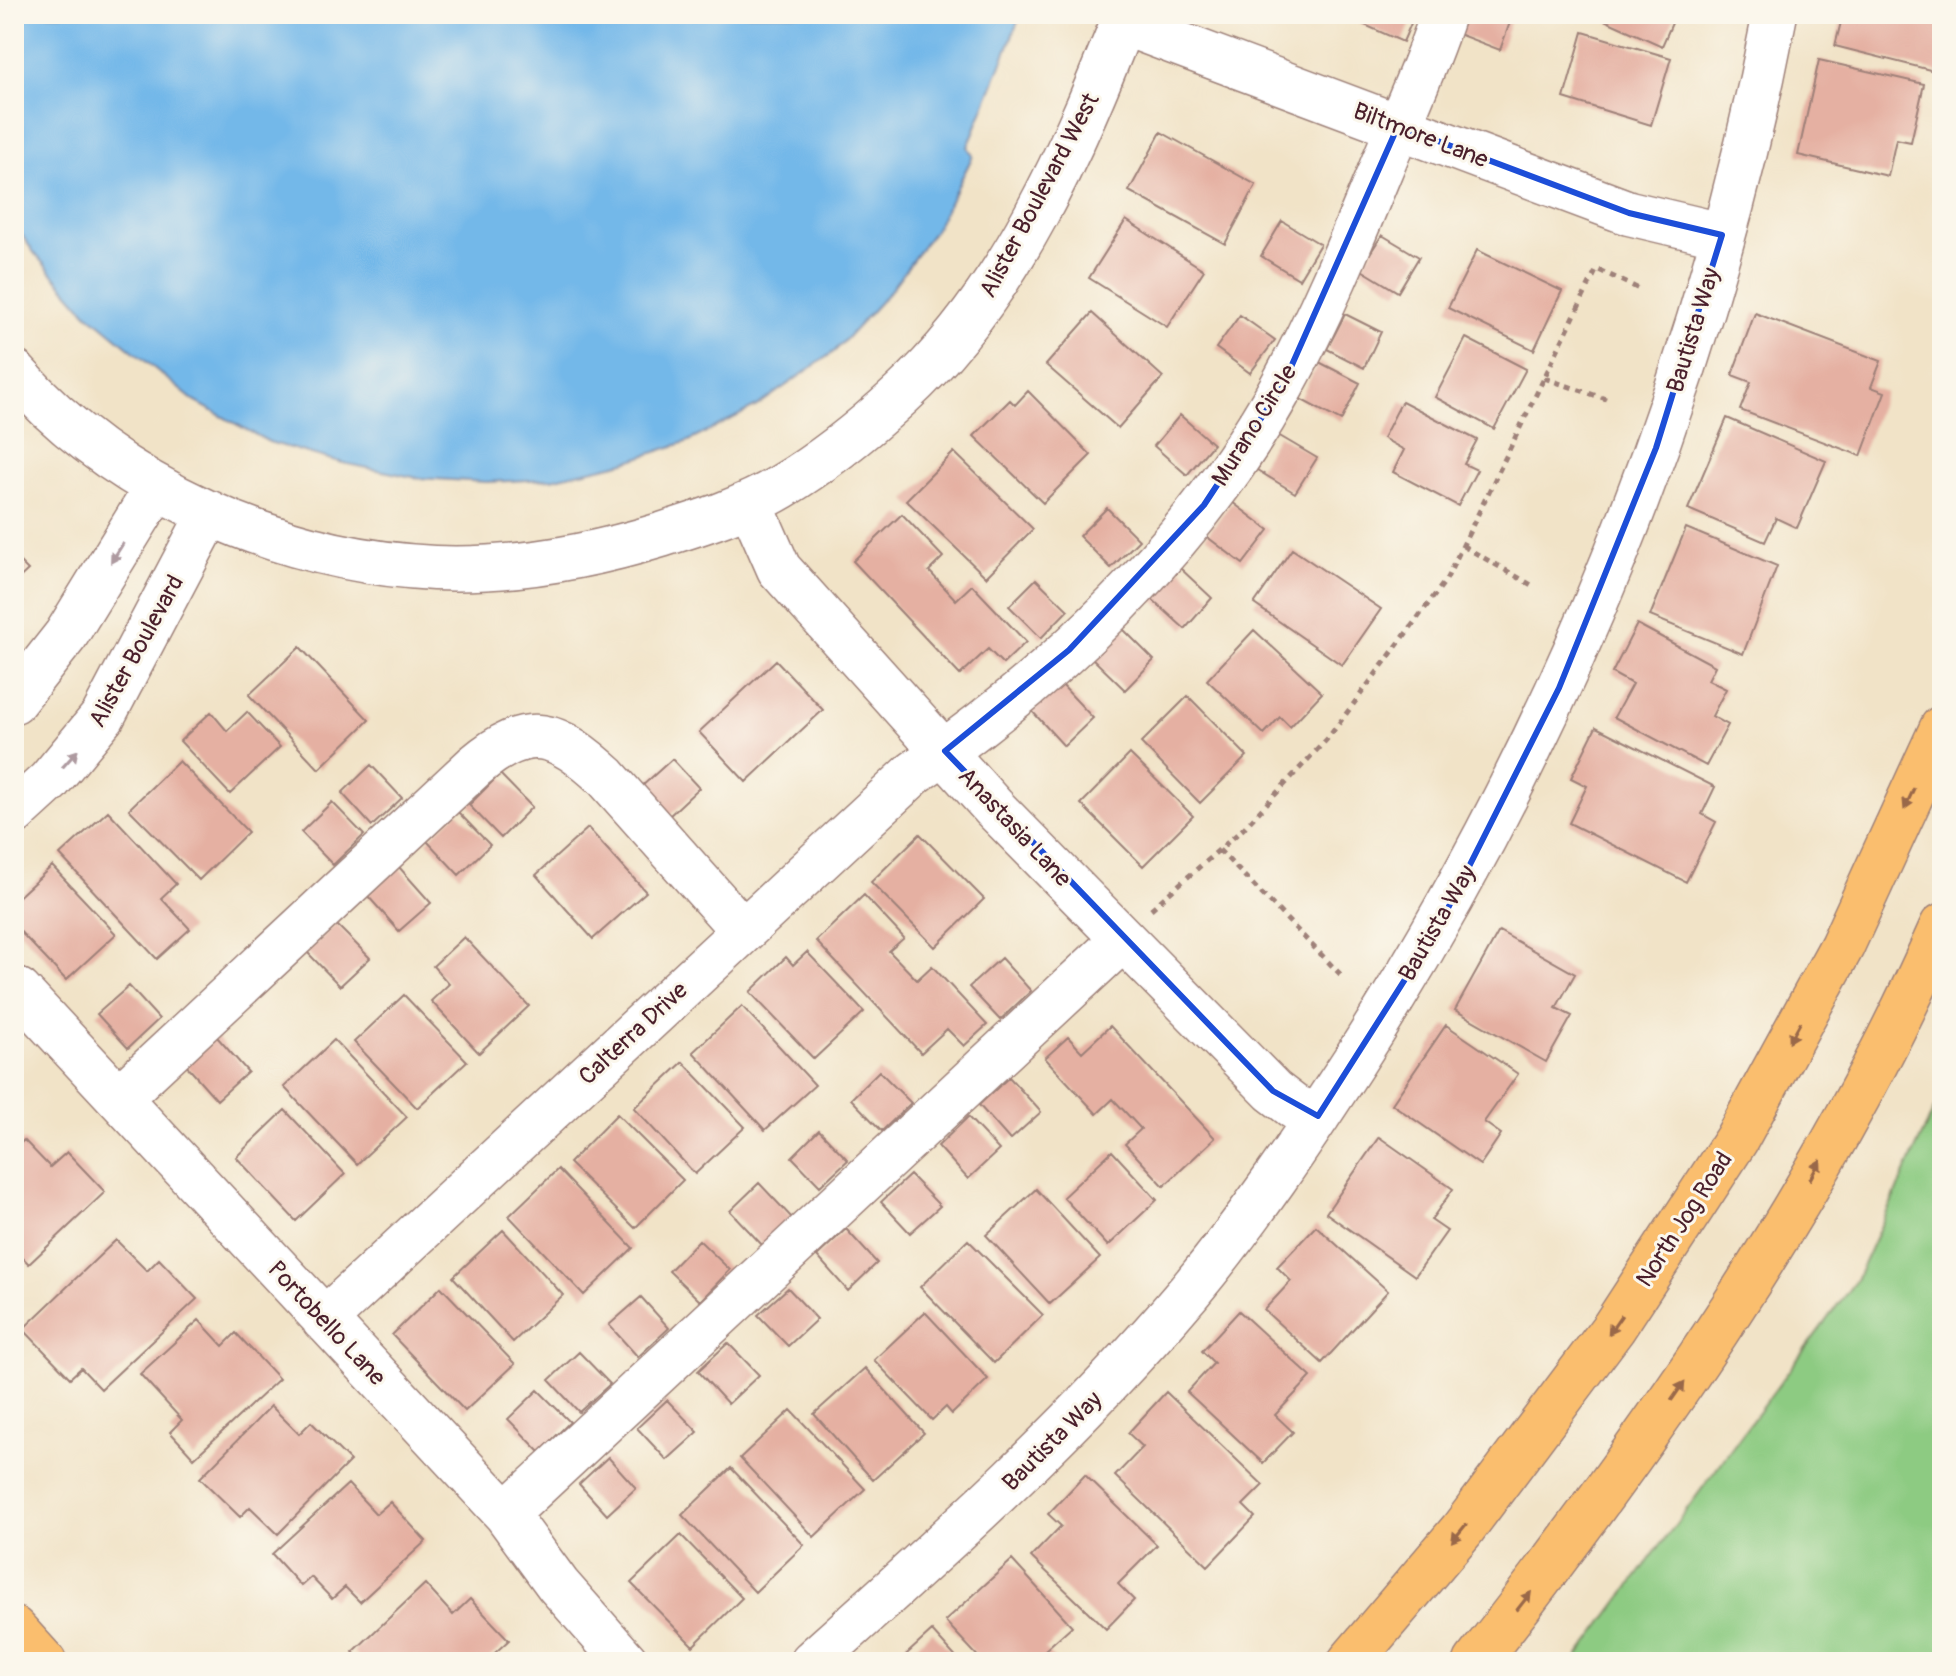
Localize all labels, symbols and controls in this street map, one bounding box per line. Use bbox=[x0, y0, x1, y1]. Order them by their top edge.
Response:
street label: Alister Boulevard West bbox=[973, 88, 1106, 302]
street label: Biltmore Lane bbox=[1349, 96, 1492, 174]
street label: Bautista Way bbox=[1661, 264, 1726, 396]
street label: Murano Circle bbox=[1206, 359, 1303, 491]
one-way arrow bbox=[110, 542, 124, 564]
street label: Alister Boulevard bbox=[83, 570, 190, 732]
one-way arrow bbox=[60, 749, 78, 768]
street label: Anastasia Lane bbox=[952, 762, 1077, 893]
one-way arrow bbox=[1903, 788, 1916, 811]
street label: Bautista Way bbox=[1393, 860, 1482, 986]
street label: Calterra Drive bbox=[573, 976, 694, 1091]
one-way arrow bbox=[1788, 1021, 1801, 1044]
street label: North Jog Road bbox=[1630, 1146, 1739, 1292]
one-way arrow bbox=[1808, 1159, 1822, 1182]
street label: Portobello Lane bbox=[262, 1255, 392, 1392]
one-way arrow bbox=[1608, 1315, 1623, 1336]
one-way arrow bbox=[1670, 1381, 1685, 1402]
street label: Bautista Way bbox=[997, 1386, 1108, 1497]
one-way arrow bbox=[1451, 1523, 1468, 1543]
one-way arrow bbox=[1515, 1591, 1532, 1611]

